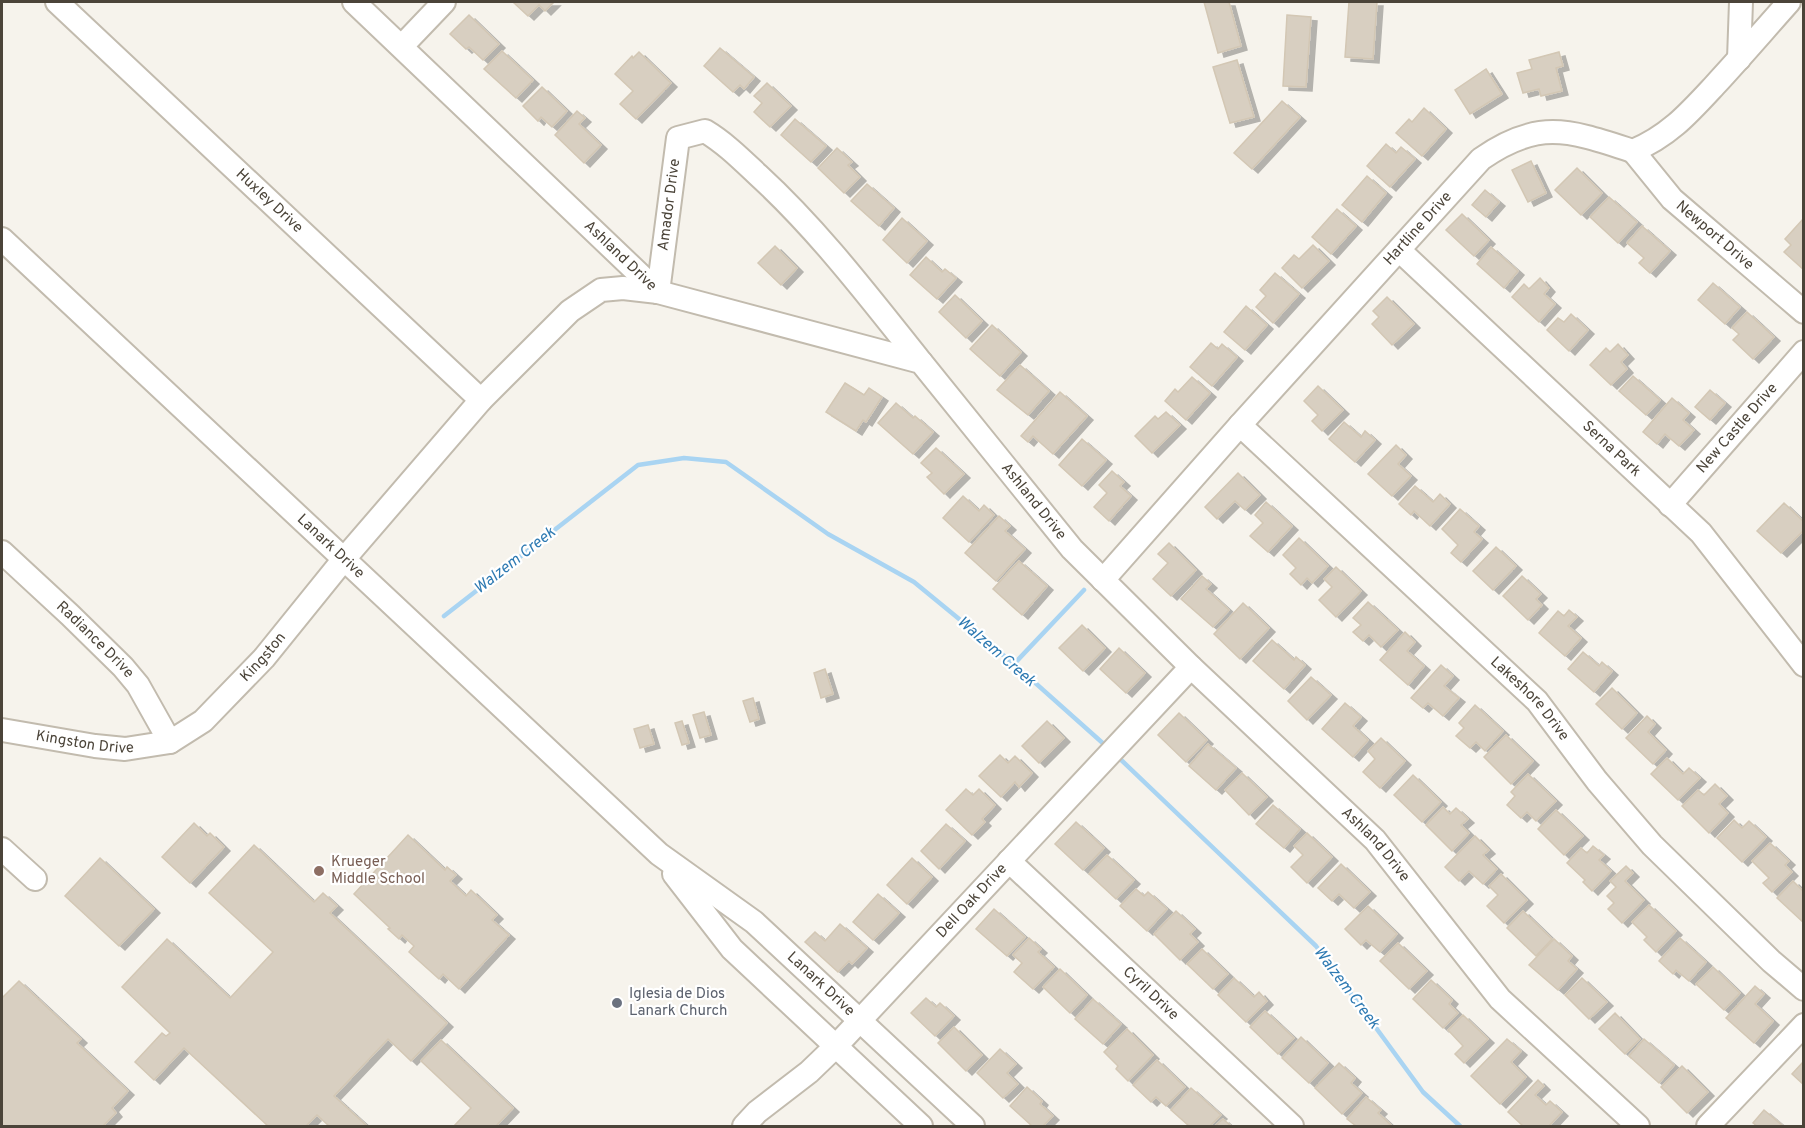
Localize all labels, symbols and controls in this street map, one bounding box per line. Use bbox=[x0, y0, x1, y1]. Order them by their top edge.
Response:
street label: Amador Drive bbox=[654, 158, 685, 252]
street label: Huxley Drive bbox=[231, 165, 307, 237]
street label: Hartline Drive bbox=[1380, 188, 1456, 269]
street label: Newport Drive bbox=[1672, 197, 1758, 274]
street label: Ashland Drive bbox=[580, 217, 661, 295]
street label: New Castle Drive bbox=[1693, 379, 1782, 477]
street label: Serna Park bbox=[1578, 417, 1645, 481]
street label: Ashland Drive bbox=[997, 459, 1070, 544]
street label: Lanark Drive bbox=[293, 510, 368, 583]
water label: Walzem Creek bbox=[470, 522, 560, 599]
street label: Radiance Drive bbox=[52, 597, 138, 682]
water label: Walzem Creek bbox=[953, 612, 1040, 692]
street label: Kingston bbox=[236, 629, 290, 686]
street label: Lakeshore Drive bbox=[1486, 653, 1573, 745]
street label: Kingston Drive bbox=[34, 726, 135, 759]
street label: Ashland Drive bbox=[1337, 803, 1414, 886]
place label: Krueger Middle School bbox=[331, 853, 425, 889]
street label: Dell Oak Drive bbox=[932, 860, 1011, 942]
marker: Krueger Middle School bbox=[312, 864, 326, 878]
water label: Walzem Creek bbox=[1309, 943, 1384, 1034]
street label: Lanark Drive bbox=[783, 948, 859, 1020]
street label: Cyril Drive bbox=[1118, 963, 1183, 1025]
place label: Iglesia de Dios Lanark Church bbox=[629, 985, 727, 1021]
marker: Iglesia de Dios Lanark Church bbox=[610, 996, 624, 1010]

